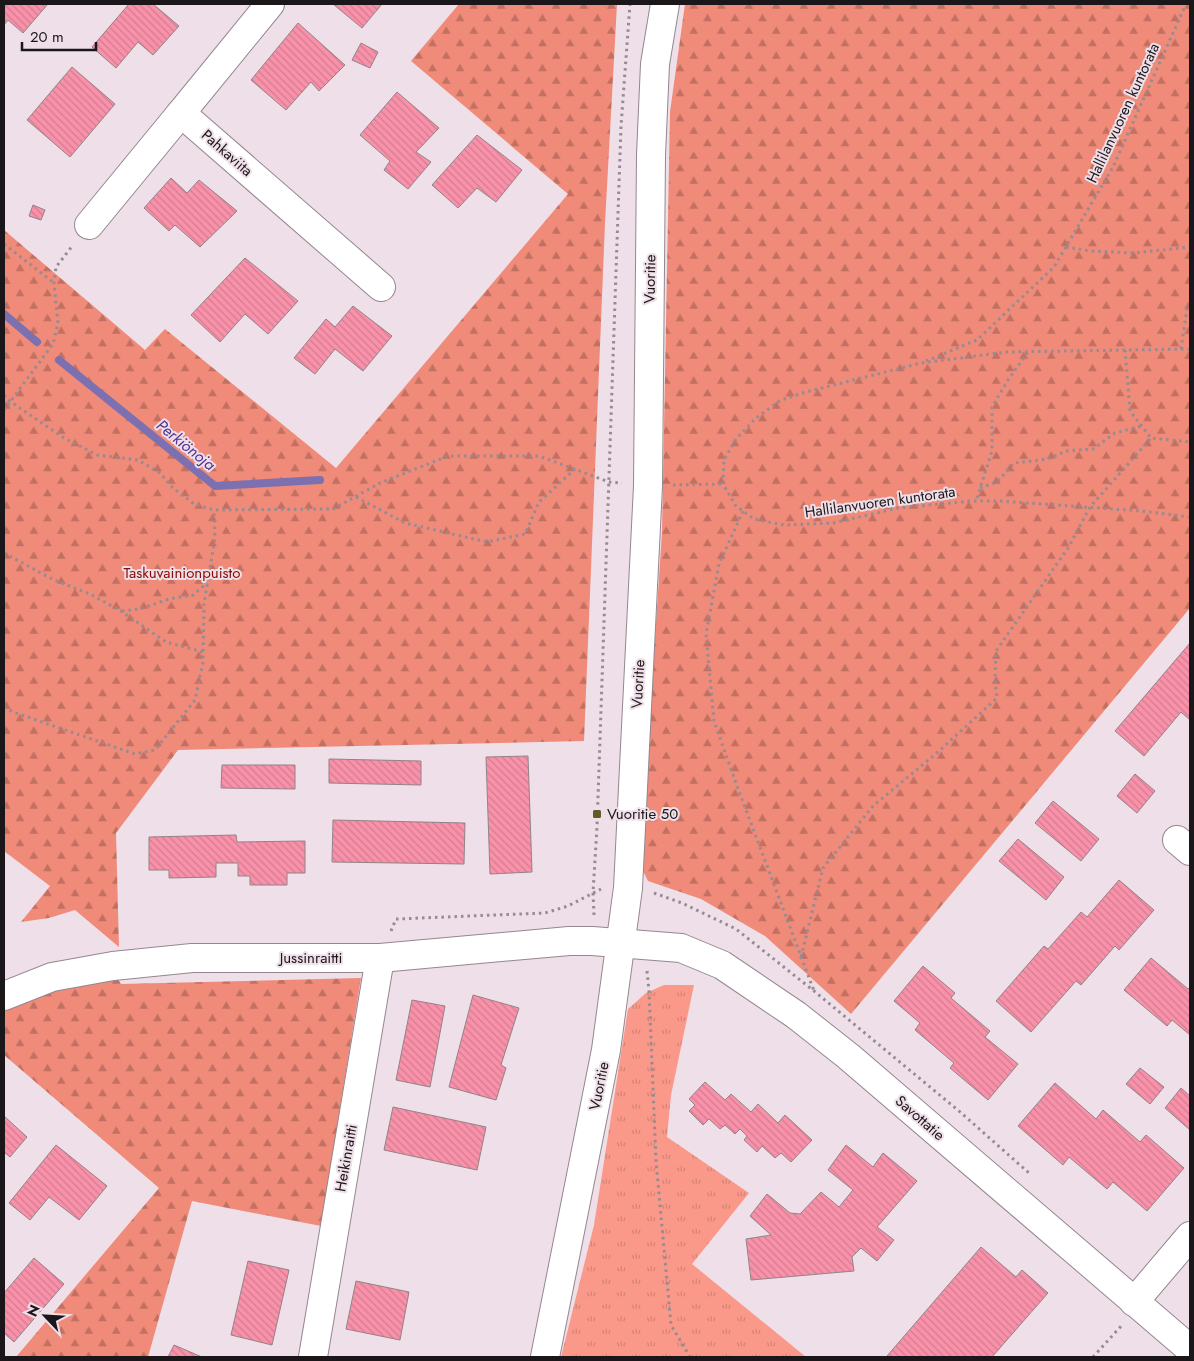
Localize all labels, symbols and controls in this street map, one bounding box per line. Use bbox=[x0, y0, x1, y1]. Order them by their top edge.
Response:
scale bar bbox=[22, 20, 96, 52]
text: 20 m bbox=[30, 26, 64, 48]
street label: Hallilanvuoren kuntorata bbox=[1081, 39, 1165, 187]
street label: Pahkaviita bbox=[196, 124, 258, 182]
street label: Vuoritie bbox=[639, 254, 661, 304]
water label: Perkiönoja bbox=[152, 414, 221, 476]
street label: Hallilanvuoren kuntorata bbox=[803, 481, 957, 523]
park label: Taskuvainionpuisto bbox=[124, 562, 240, 584]
street label: Vuoritie bbox=[626, 659, 650, 709]
place label: Vuoritie 50 bbox=[607, 803, 678, 825]
marker: Vuoritie 50 bbox=[591, 808, 603, 820]
street label: Jussinraitti bbox=[278, 947, 342, 969]
street label: Vuoritie bbox=[584, 1059, 615, 1112]
street label: Savottatie bbox=[890, 1090, 950, 1146]
street label: Heikinraitti bbox=[329, 1123, 363, 1193]
north arrow bbox=[20, 1291, 70, 1341]
text: N bbox=[22, 1301, 45, 1320]

